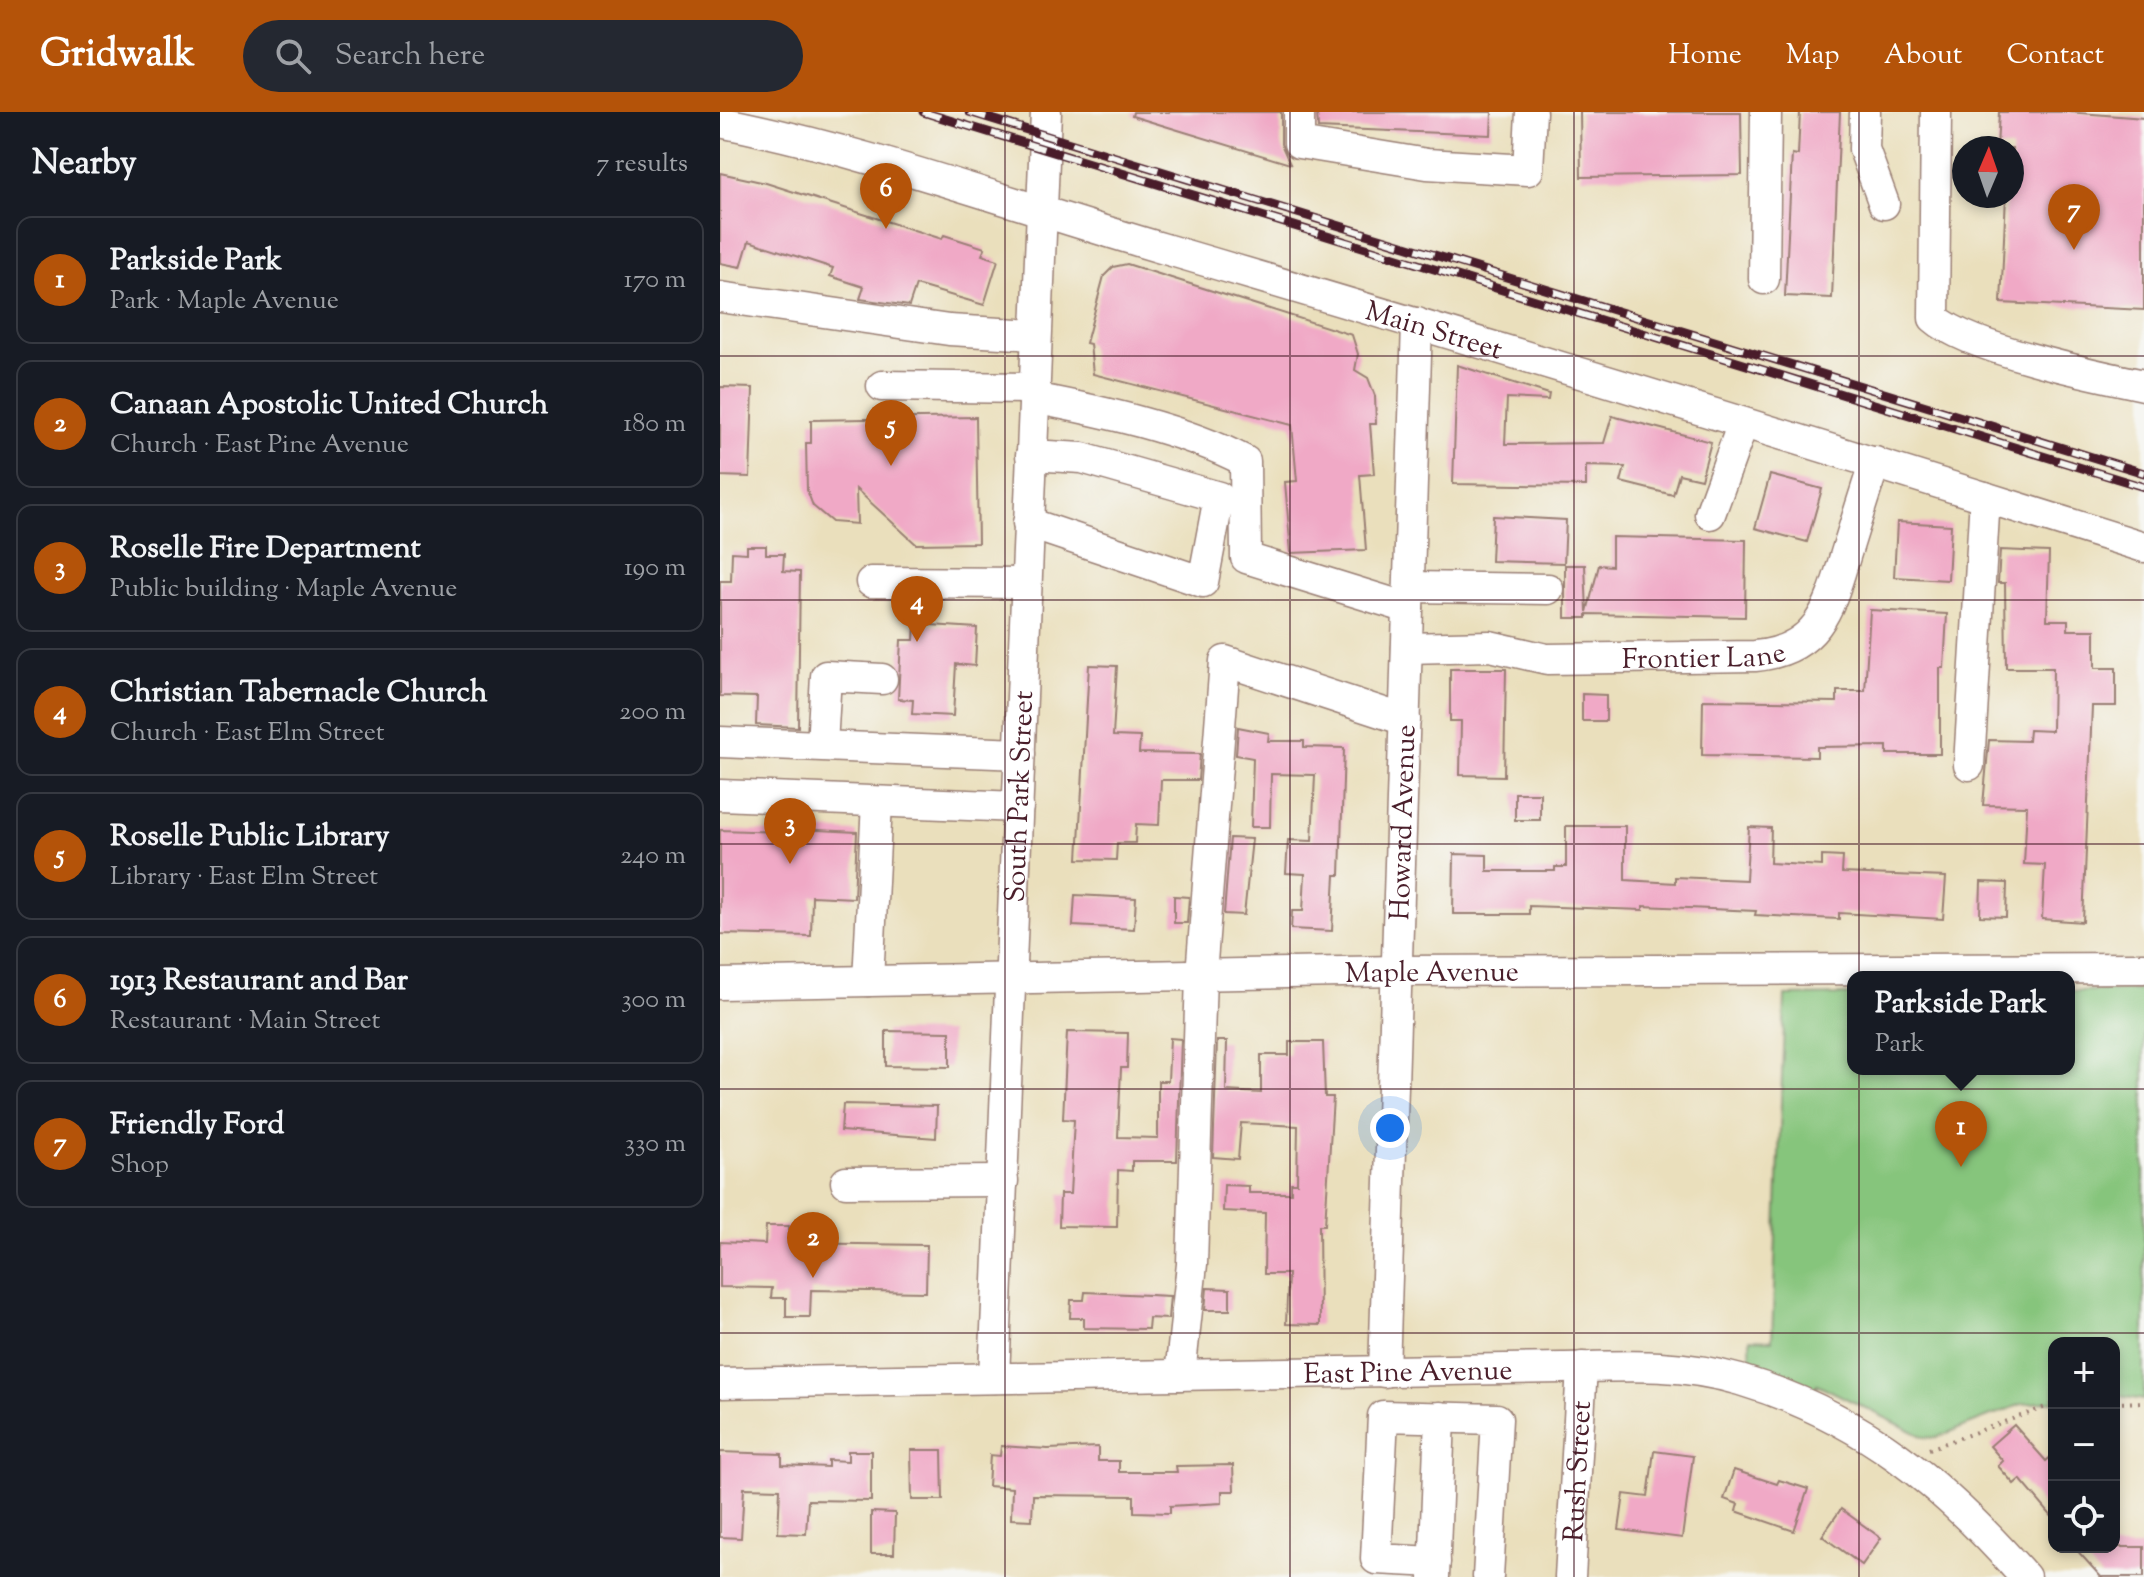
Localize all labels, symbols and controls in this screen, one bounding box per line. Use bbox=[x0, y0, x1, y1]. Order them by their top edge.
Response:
search box bbox=[243, 20, 803, 92]
text: Gridwalk bbox=[40, 29, 195, 83]
icon: search bbox=[271, 34, 315, 78]
text: Search here bbox=[335, 35, 485, 78]
text: Home bbox=[1668, 36, 1742, 76]
text: Map bbox=[1786, 36, 1840, 76]
text: About bbox=[1884, 36, 1962, 76]
text: Contact bbox=[2006, 36, 2104, 76]
north arrow bbox=[1952, 136, 2024, 208]
text: Nearby bbox=[32, 140, 137, 189]
text: 7 results bbox=[596, 146, 688, 183]
pin: 6 bbox=[860, 163, 912, 229]
pin: 7 bbox=[2048, 184, 2100, 250]
text: Parkside Park bbox=[110, 240, 282, 283]
text: 1 bbox=[56, 262, 64, 299]
text: 170 m bbox=[624, 262, 686, 299]
text: Park · Maple Avenue bbox=[110, 283, 339, 320]
street label: Main Street bbox=[1360, 292, 1507, 371]
text: Canaan Apostolic United Church bbox=[110, 384, 548, 427]
pin: 5 bbox=[865, 400, 917, 466]
text: 2 bbox=[54, 406, 66, 443]
text: 180 m bbox=[623, 406, 686, 443]
text: Church · East Pine Avenue bbox=[110, 427, 409, 464]
text: Roselle Fire Department bbox=[110, 528, 421, 571]
text: 3 bbox=[55, 550, 65, 587]
text: 190 m bbox=[624, 550, 686, 587]
text: Public building · Maple Avenue bbox=[110, 571, 457, 608]
pin: 4 bbox=[891, 576, 943, 642]
street label: Frontier Lane bbox=[1622, 634, 1791, 681]
text: Christian Tabernacle Church bbox=[110, 672, 488, 715]
street label: South Park Street bbox=[997, 689, 1045, 903]
text: 4 bbox=[53, 694, 67, 731]
text: 200 m bbox=[619, 694, 686, 731]
text: Church · East Elm Street bbox=[110, 715, 385, 752]
street label: Howard Avenue bbox=[1381, 724, 1427, 921]
pin: 3 bbox=[764, 798, 816, 864]
text: Roselle Public Library bbox=[110, 816, 390, 859]
text: 5 bbox=[56, 838, 64, 875]
text: 240 m bbox=[620, 838, 686, 875]
text: Library · East Elm Street bbox=[110, 859, 378, 896]
street label: Maple Avenue bbox=[1345, 954, 1519, 995]
text: 1913 Restaurant and Bar bbox=[110, 960, 408, 1003]
popup bbox=[1847, 971, 2075, 1075]
text: 6 bbox=[54, 982, 66, 1019]
text: 300 m bbox=[621, 982, 686, 1019]
text: Parkside Park bbox=[1875, 983, 2047, 1026]
text: Restaurant · Main Street bbox=[110, 1003, 380, 1040]
text: Park bbox=[1875, 1026, 1925, 1063]
pin: 1 bbox=[1935, 1101, 1987, 1167]
text: Friendly Ford bbox=[110, 1104, 284, 1147]
your location bbox=[1370, 1108, 1410, 1148]
text: 7 bbox=[53, 1126, 67, 1163]
text: 330 m bbox=[624, 1126, 686, 1163]
text: Shop bbox=[110, 1147, 169, 1184]
pin: 2 bbox=[787, 1212, 839, 1278]
map controls bbox=[2048, 1337, 2120, 1553]
button: + bbox=[2048, 1337, 2120, 1409]
street label: East Pine Avenue bbox=[1303, 1352, 1513, 1396]
street label: Rush Street bbox=[1555, 1399, 1603, 1543]
button: − bbox=[2048, 1409, 2120, 1481]
button: locate bbox=[2048, 1481, 2120, 1553]

